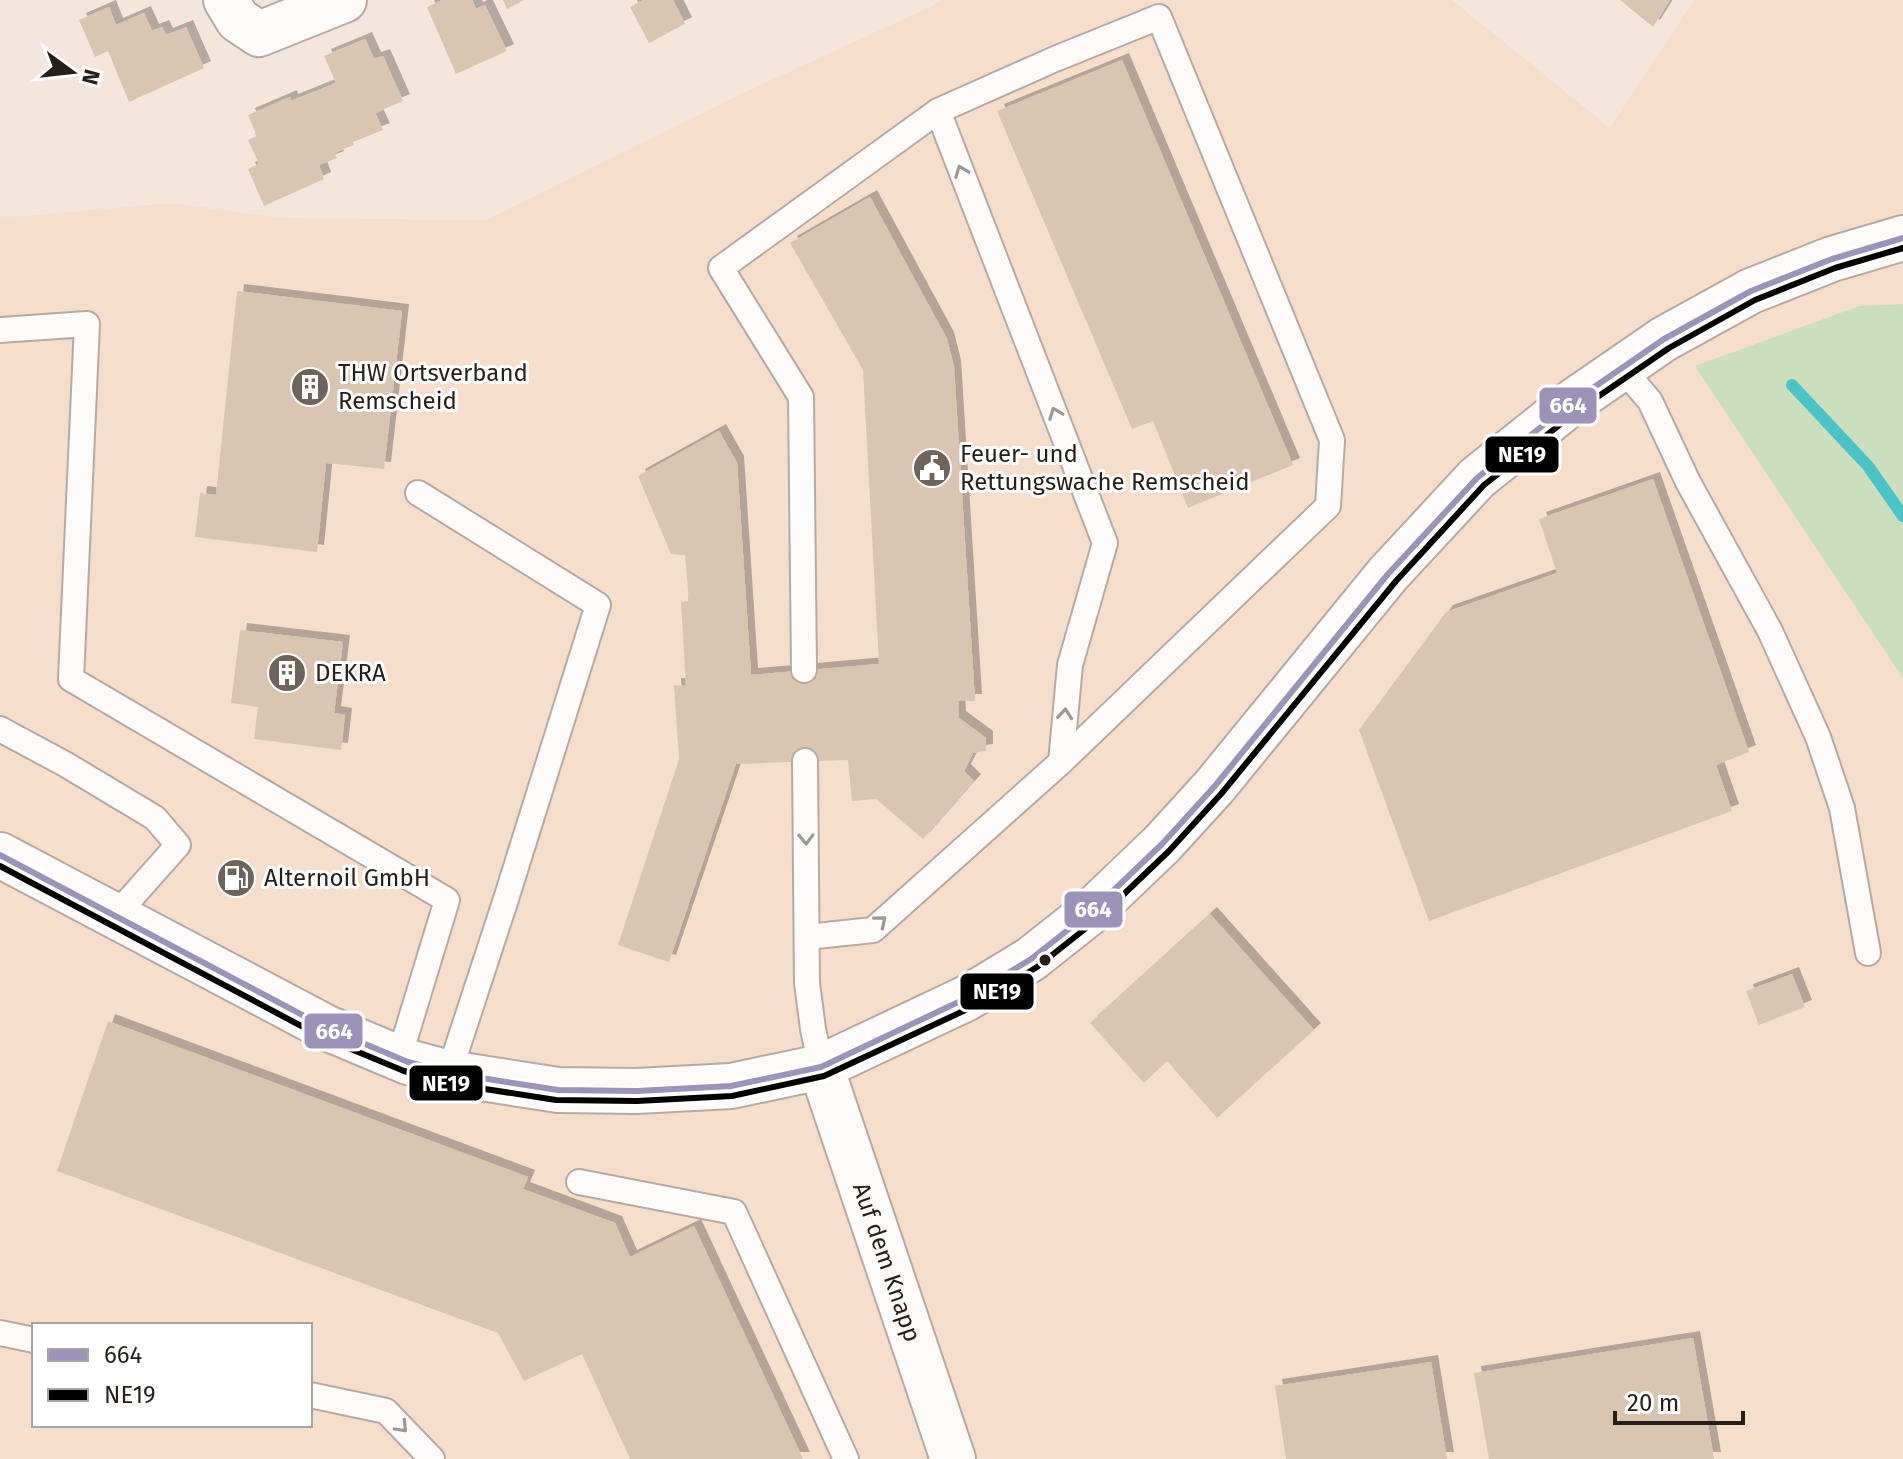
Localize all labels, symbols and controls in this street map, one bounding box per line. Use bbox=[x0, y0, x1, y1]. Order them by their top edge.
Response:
north arrow bbox=[32, 32, 112, 112]
text: N bbox=[76, 67, 106, 88]
one-way arrow bbox=[954, 165, 971, 179]
place label: THW Ortsverband Remscheid bbox=[338, 359, 528, 415]
building icon: THW Ortsverband Remscheid bbox=[289, 366, 331, 408]
line badge: 664 bbox=[1538, 386, 1598, 425]
text: 664 bbox=[1549, 392, 1587, 419]
one-way arrow bbox=[1048, 407, 1065, 421]
line badge: NE19 bbox=[1484, 435, 1560, 474]
place label: Feuer- und Rettungswache Remscheid bbox=[960, 440, 1250, 496]
text: NE19 bbox=[1498, 441, 1546, 468]
public building icon: Feuer- und Rettungswache Remscheid bbox=[911, 447, 953, 489]
building icon: DEKRA bbox=[266, 652, 308, 694]
place label: DEKRA bbox=[315, 659, 386, 687]
one-way arrow bbox=[1057, 707, 1074, 720]
one-way arrow bbox=[797, 833, 814, 846]
fuel station icon: Alternoil GmbH bbox=[215, 857, 257, 899]
place label: Alternoil GmbH bbox=[264, 864, 430, 892]
line badge: 664 bbox=[1063, 890, 1124, 929]
text: 664 bbox=[1074, 896, 1112, 923]
one-way arrow bbox=[872, 917, 887, 931]
unlabelled marker bbox=[1037, 952, 1053, 968]
line badge: NE19 bbox=[959, 972, 1035, 1011]
text: NE19 bbox=[973, 978, 1021, 1005]
line badge: 664 bbox=[303, 1012, 364, 1050]
text: 664 bbox=[315, 1018, 353, 1045]
line badge: NE19 bbox=[408, 1064, 484, 1102]
text: NE19 bbox=[422, 1070, 470, 1097]
street label: Auf dem Knapp bbox=[847, 1179, 927, 1346]
legend bbox=[32, 1323, 312, 1427]
text: 664 bbox=[104, 1341, 143, 1369]
scale bar bbox=[1615, 1375, 1743, 1425]
text: NE19 bbox=[104, 1381, 156, 1409]
text: 20 m bbox=[1627, 1389, 1679, 1417]
one-way arrow bbox=[392, 1418, 407, 1432]

